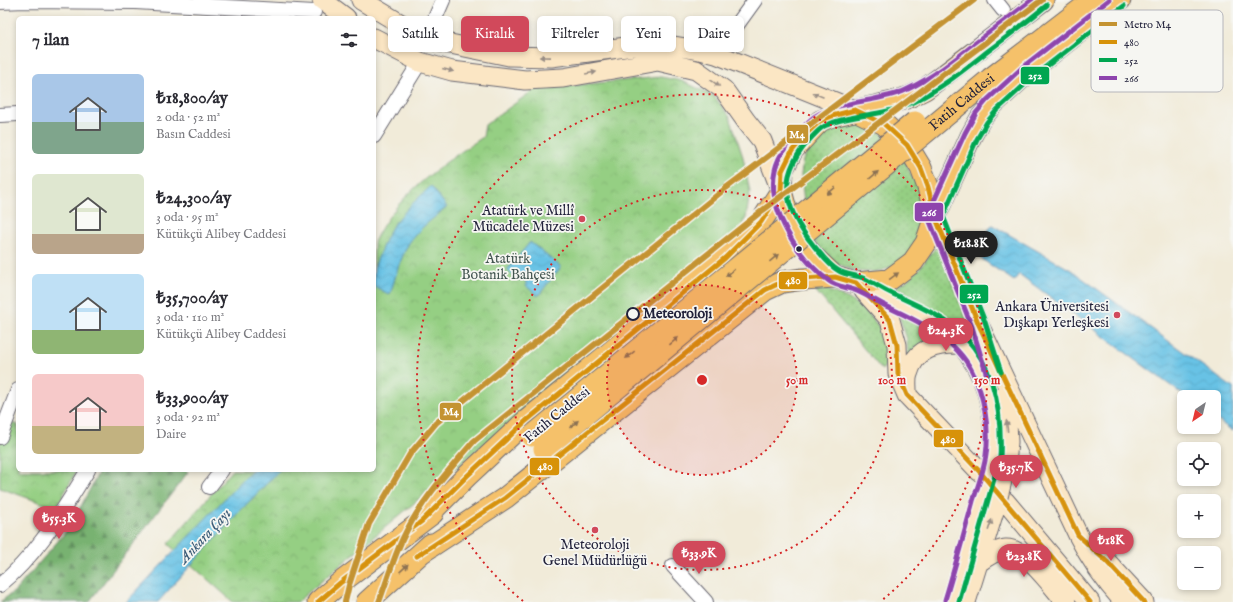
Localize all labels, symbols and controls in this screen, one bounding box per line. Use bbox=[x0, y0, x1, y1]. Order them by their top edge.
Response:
legend bbox=[1091, 10, 1223, 92]
chip: Satılık bbox=[388, 16, 453, 52]
chip: Kiralık bbox=[461, 16, 529, 52]
chip: Filtreler bbox=[537, 16, 613, 52]
chip: Yeni bbox=[621, 16, 676, 52]
chip: Daire bbox=[684, 16, 744, 52]
text: Metro M4 bbox=[1124, 18, 1172, 32]
icon: filters bbox=[338, 29, 360, 51]
text: 7 ilan bbox=[32, 30, 69, 51]
text: 480 bbox=[1124, 36, 1139, 50]
one-way arrow bbox=[538, 54, 551, 60]
text: 252 bbox=[1124, 54, 1138, 68]
line badge: 252 bbox=[1020, 66, 1050, 85]
one-way arrow bbox=[442, 67, 454, 73]
text: 252 bbox=[1028, 69, 1043, 83]
one-way arrow bbox=[585, 70, 597, 76]
street label: Fatih Caddesi bbox=[925, 70, 998, 135]
text: 266 bbox=[1124, 72, 1139, 86]
one-way arrow bbox=[709, 79, 720, 87]
text: ₺18,800/ay bbox=[156, 88, 228, 109]
icon: home bbox=[64, 90, 112, 138]
one-way arrow bbox=[812, 92, 824, 98]
text: 2 oda · 52 m² bbox=[156, 109, 220, 126]
line badge: M4 bbox=[786, 124, 809, 144]
text: Basın Caddesi bbox=[156, 126, 231, 143]
text: M4 bbox=[789, 128, 805, 142]
one-way arrow bbox=[869, 170, 879, 179]
one-way arrow bbox=[826, 186, 836, 195]
text: ₺24,300/ay bbox=[156, 188, 231, 209]
icon: home bbox=[64, 190, 112, 238]
place label: Atatürk ve Millî Mücadele Müzesi bbox=[473, 202, 574, 236]
line badge: 266 bbox=[914, 202, 944, 222]
text: 266 bbox=[922, 206, 938, 220]
text: 3 oda · 95 m² bbox=[156, 209, 219, 226]
marker: Atatürk ve Millî Mücadele Müzesi bbox=[577, 214, 587, 224]
text: Kütükçü Alibey Caddesi bbox=[156, 226, 286, 243]
pin: ₺18.8K bbox=[938, 231, 1004, 265]
text: ₺18.8K bbox=[954, 235, 988, 252]
unlabelled marker bbox=[794, 244, 804, 254]
park label: Atatürk Botanik Bahçesi bbox=[461, 250, 555, 284]
one-way arrow bbox=[769, 253, 779, 262]
one-way arrow bbox=[725, 269, 736, 277]
line badge: 480 bbox=[778, 271, 808, 290]
one-way arrow bbox=[889, 272, 899, 280]
text: 480 bbox=[784, 274, 801, 288]
line badge: 252 bbox=[959, 284, 989, 304]
text: ₺35,700/ay bbox=[156, 288, 228, 309]
text: 252 bbox=[967, 288, 982, 302]
icon: home bbox=[64, 290, 112, 338]
place label: Ankara Üniversitesi Dışkapı Yerleşkesi bbox=[994, 297, 1109, 332]
place label: Meteoroloji bbox=[643, 305, 712, 323]
marker: Meteoroloji bbox=[626, 307, 640, 321]
text: 3 oda · 110 m² bbox=[156, 309, 224, 326]
marker: Ankara Üniversitesi Dışkapı Yerleşkesi bbox=[1112, 310, 1122, 320]
pin: ₺24.3K bbox=[913, 318, 979, 352]
text: ₺24.3K bbox=[927, 322, 965, 339]
text: Kütükçü Alibey Caddesi bbox=[156, 326, 286, 343]
one-way arrow bbox=[669, 336, 679, 345]
one-way arrow bbox=[624, 351, 635, 360]
centre of rings bbox=[695, 373, 709, 387]
text: 50 m bbox=[786, 373, 809, 388]
text: 100 m bbox=[878, 373, 907, 388]
text: 150 m bbox=[974, 373, 1001, 388]
street label: Fatih Caddesi bbox=[520, 383, 594, 447]
text: ₺33,900/ay bbox=[156, 388, 228, 409]
icon: home bbox=[64, 390, 112, 438]
north arrow bbox=[1177, 390, 1221, 434]
map controls bbox=[1177, 390, 1221, 590]
line badge: M4 bbox=[439, 402, 462, 421]
text: M4 bbox=[443, 405, 459, 419]
text: 3 oda · 92 m² bbox=[156, 409, 220, 426]
one-way arrow bbox=[569, 419, 579, 428]
one-way arrow bbox=[1004, 420, 1010, 432]
text: Daire bbox=[156, 426, 186, 443]
line badge: 480 bbox=[933, 429, 964, 448]
text: 480 bbox=[939, 433, 956, 447]
button: locate bbox=[1177, 442, 1221, 486]
pin: ₺35.7K bbox=[983, 455, 1049, 489]
line badge: 480 bbox=[529, 457, 560, 476]
text: ₺35.7K bbox=[999, 459, 1033, 476]
text: 480 bbox=[536, 460, 553, 474]
button: + bbox=[1177, 494, 1221, 538]
water label: Ankara Çayı bbox=[173, 504, 235, 569]
pin: ₺55.3K bbox=[26, 506, 92, 540]
text: ₺55.3K bbox=[42, 510, 76, 527]
one-way arrow bbox=[987, 518, 993, 530]
marker: Meteoroloji Genel Müdürlüğü bbox=[590, 525, 600, 535]
pin: ₺18K bbox=[1087, 528, 1135, 562]
text: ₺18K bbox=[1098, 532, 1124, 549]
place label: Meteoroloji Genel Müdürlüğü bbox=[543, 536, 647, 570]
pin: ₺33.9K bbox=[666, 541, 732, 575]
pin: ₺23.8K bbox=[991, 544, 1057, 578]
text: ₺33.9K bbox=[681, 545, 717, 562]
button: − bbox=[1177, 546, 1221, 590]
text: ₺23.8K bbox=[1006, 548, 1042, 565]
one-way arrow bbox=[399, 563, 409, 573]

